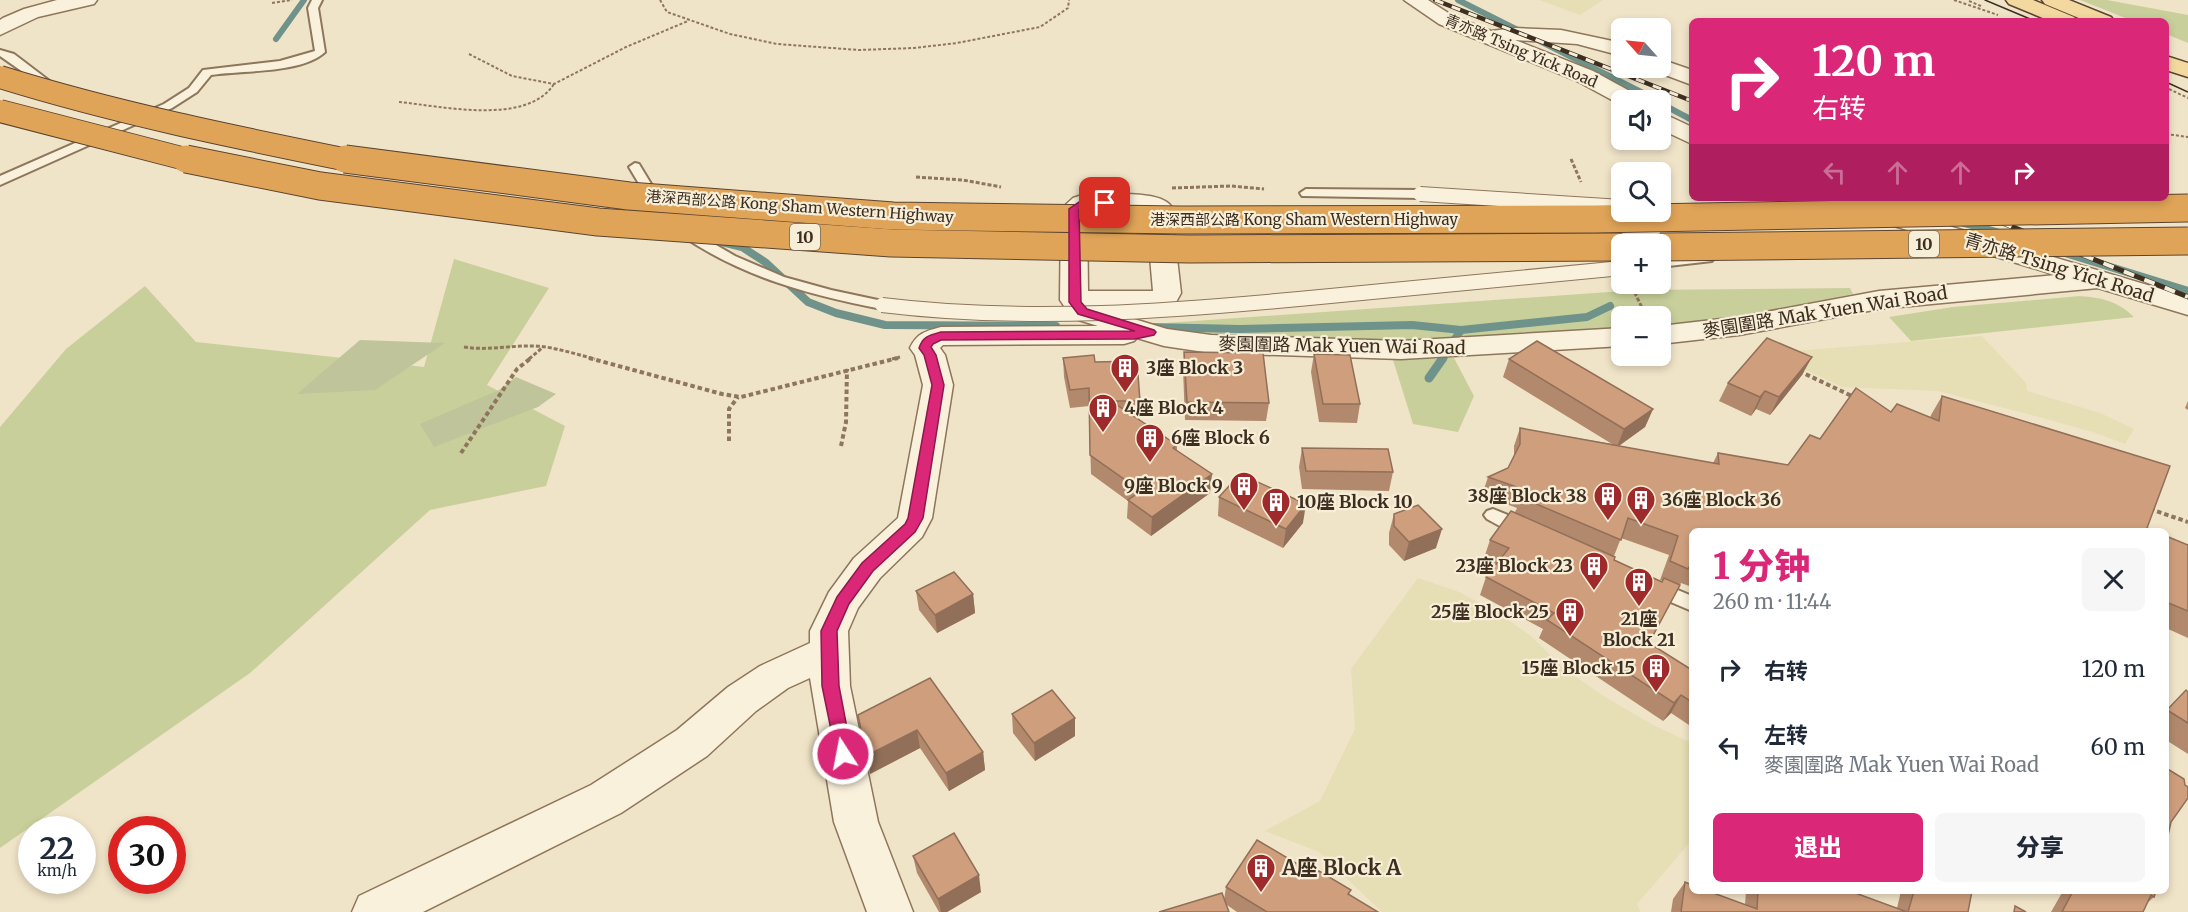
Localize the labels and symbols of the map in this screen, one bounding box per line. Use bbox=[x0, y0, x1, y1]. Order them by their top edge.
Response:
street label: 青亦路 Tsing Yick Road bbox=[1442, 10, 1601, 91]
north arrow bbox=[1611, 18, 1671, 78]
pin bbox=[1079, 177, 1130, 228]
street label: 港深西部公路 Kong Sham Western Highway bbox=[646, 186, 955, 227]
street label: 港深西部公路 Kong Sham Western Highway bbox=[1150, 210, 1458, 229]
road number: 10 bbox=[790, 224, 820, 250]
street label: 青亦路 Tsing Yick Road bbox=[1962, 228, 2157, 307]
road number: 10 bbox=[1909, 231, 1939, 257]
street label: 麥園圍路 Mak Yuen Wai Road bbox=[1701, 281, 1949, 342]
street label: 麥園圍路 Mak Yuen Wai Road bbox=[1218, 332, 1466, 359]
building icon: 3座 Block 3 bbox=[1109, 352, 1141, 394]
place label: 3座 Block 3 bbox=[1146, 356, 1243, 379]
building icon: 4座 Block 4 bbox=[1087, 392, 1119, 434]
place label: 4座 Block 4 bbox=[1124, 396, 1224, 419]
building icon: 6座 Block 6 bbox=[1134, 422, 1166, 464]
place label: 6座 Block 6 bbox=[1171, 426, 1270, 449]
building icon: 9座 Block 9 bbox=[1228, 470, 1260, 512]
place label: 9座 Block 9 bbox=[1124, 474, 1223, 497]
building icon: 38座 Block 38 bbox=[1592, 480, 1624, 522]
place label: 38座 Block 38 bbox=[1468, 484, 1587, 507]
building icon: 36座 Block 36 bbox=[1625, 484, 1657, 526]
building icon: 10座 Block 10 bbox=[1260, 486, 1292, 528]
place label: 36座 Block 36 bbox=[1662, 488, 1781, 511]
place label: 10座 Block 10 bbox=[1297, 490, 1413, 513]
building icon: 23座 Block 23 bbox=[1578, 550, 1610, 592]
place label: 23座 Block 23 bbox=[1455, 554, 1573, 577]
building icon: 21座 Block 21 bbox=[1623, 566, 1655, 608]
building icon: 25座 Block 25 bbox=[1554, 596, 1586, 638]
place label: 25座 Block 25 bbox=[1431, 600, 1549, 623]
place label: 21座 Block 21 bbox=[1603, 607, 1675, 651]
building icon: 15座 Block 15 bbox=[1640, 652, 1672, 694]
place label: 15座 Block 15 bbox=[1521, 656, 1635, 679]
position arrow bbox=[811, 722, 875, 786]
speed limit sign: 30 bbox=[108, 816, 186, 894]
building icon: A座 Block A bbox=[1245, 852, 1277, 894]
place label: A座 Block A bbox=[1281, 854, 1402, 881]

